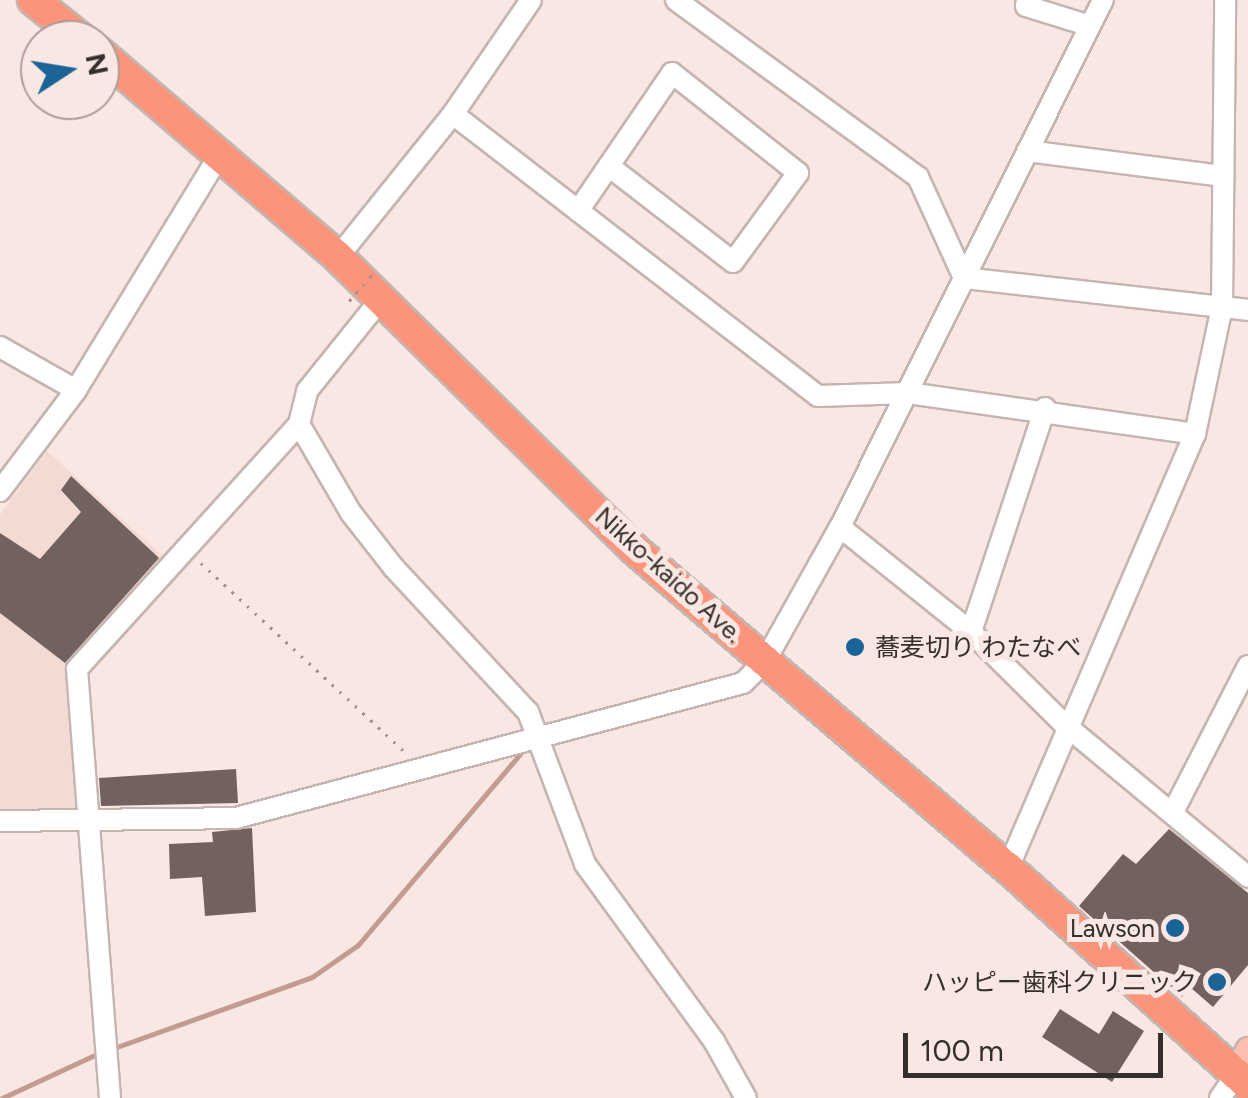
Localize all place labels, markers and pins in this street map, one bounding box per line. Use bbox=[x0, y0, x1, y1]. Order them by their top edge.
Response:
place label: 蕎麦切り わたなべ bbox=[875, 632, 1081, 662]
marker: 蕎麦切り わたなべ bbox=[844, 636, 866, 658]
place label: Lawson bbox=[1070, 913, 1155, 943]
marker: Lawson bbox=[1164, 917, 1186, 939]
place label: ハッピー歯科クリニック bbox=[922, 967, 1197, 997]
marker: ハッピー歯科クリニック bbox=[1206, 971, 1228, 993]

